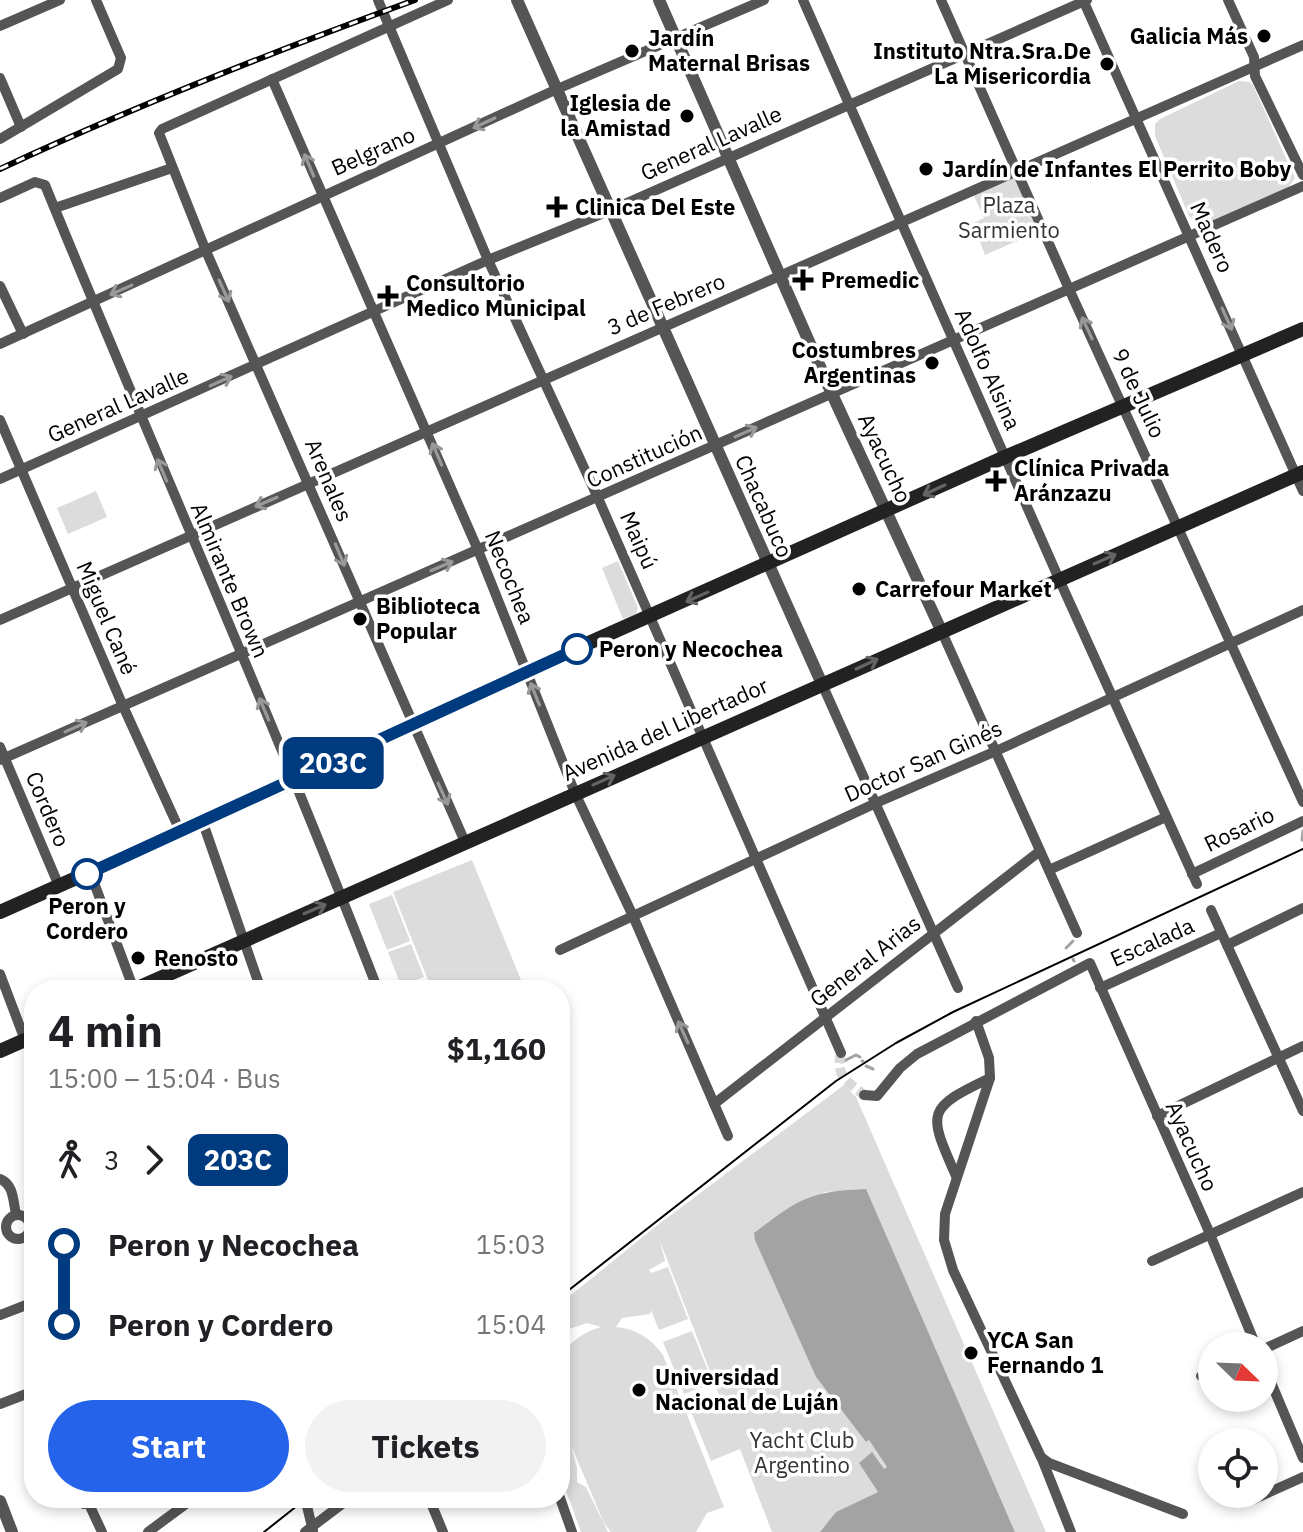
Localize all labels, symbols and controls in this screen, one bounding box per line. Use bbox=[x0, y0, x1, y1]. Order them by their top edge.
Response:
place label: Galicia Más bbox=[1130, 21, 1248, 50]
place label: Jardín Maternal Brisas bbox=[648, 23, 810, 77]
marker: Galicia Más bbox=[1255, 27, 1273, 45]
place label: Instituto Ntra.Sra.De La Misericordia bbox=[873, 36, 1091, 90]
marker: Jardín Maternal Brisas bbox=[623, 42, 641, 60]
marker: Instituto Ntra.Sra.De La Misericordia bbox=[1098, 55, 1116, 73]
place label: Iglesia de la Amistad bbox=[560, 88, 671, 142]
street label: General Lavalle bbox=[636, 98, 786, 187]
marker: Iglesia de la Amistad bbox=[678, 107, 696, 125]
one-way arrow bbox=[473, 116, 497, 131]
street label: Belgrano bbox=[326, 119, 419, 182]
one-way arrow bbox=[301, 153, 316, 178]
place label: Jardín de Infantes El Perrito Boby bbox=[942, 154, 1292, 183]
marker: Jardín de Infantes El Perrito Boby bbox=[917, 160, 935, 178]
park label: Plaza Sarmiento bbox=[958, 190, 1060, 244]
place label: Clinica Del Este bbox=[575, 192, 735, 221]
marker: Clinica Del Este bbox=[546, 196, 568, 218]
street label: Madero bbox=[1184, 197, 1241, 277]
place label: Premedic bbox=[821, 265, 919, 294]
street label: 3 de Febrero bbox=[602, 266, 729, 341]
place label: Consultorio Medico Municipal bbox=[406, 268, 586, 322]
marker: Premedic bbox=[792, 269, 814, 291]
one-way arrow bbox=[218, 279, 233, 303]
one-way arrow bbox=[109, 283, 133, 298]
marker: Consultorio Medico Municipal bbox=[377, 285, 399, 307]
street label: Adolfo Alsina bbox=[949, 303, 1028, 434]
one-way arrow bbox=[1220, 307, 1235, 331]
one-way arrow bbox=[1079, 316, 1094, 340]
place label: Costumbres Argentinas bbox=[792, 335, 916, 389]
street label: 9 de Julio bbox=[1106, 343, 1173, 442]
marker: Costumbres Argentinas bbox=[923, 354, 941, 372]
street label: General Lavalle bbox=[43, 360, 193, 449]
one-way arrow bbox=[208, 373, 232, 388]
street label: Ayacucho bbox=[852, 408, 919, 507]
street label: Constitución bbox=[581, 417, 706, 494]
one-way arrow bbox=[734, 424, 758, 439]
street label: Arenales bbox=[299, 434, 360, 526]
one-way arrow bbox=[428, 442, 443, 467]
street label: Chacabuco bbox=[729, 450, 800, 562]
place label: Clínica Privada Aránzazu bbox=[1014, 453, 1169, 507]
one-way arrow bbox=[154, 458, 168, 483]
marker: Clínica Privada Aránzazu bbox=[985, 470, 1007, 492]
one-way arrow bbox=[923, 483, 947, 498]
one-way arrow bbox=[254, 496, 279, 511]
street label: Almirante Brown bbox=[185, 498, 276, 662]
street label: Maipú bbox=[614, 506, 665, 573]
street label: Necochea bbox=[479, 526, 542, 628]
one-way arrow bbox=[334, 542, 349, 567]
one-way arrow bbox=[1092, 550, 1117, 565]
street label: Miguel Cané bbox=[71, 557, 144, 679]
one-way arrow bbox=[429, 557, 454, 572]
place label: Carrefour Market bbox=[875, 574, 1052, 603]
marker: Carrefour Market bbox=[850, 580, 868, 598]
one-way arrow bbox=[685, 590, 710, 605]
place label: Biblioteca Popular bbox=[376, 591, 480, 645]
marker: Biblioteca Popular bbox=[351, 610, 369, 628]
marker: Peron y Necochea bbox=[562, 634, 592, 664]
place label: Peron y Necochea bbox=[599, 634, 783, 663]
one-way arrow bbox=[854, 655, 879, 670]
street label: Avenida del Libertador bbox=[557, 670, 772, 787]
one-way arrow bbox=[527, 682, 542, 707]
one-way arrow bbox=[255, 697, 270, 722]
street label: Doctor San Ginés bbox=[839, 713, 1006, 808]
one-way arrow bbox=[63, 718, 88, 733]
line badge: 203C bbox=[277, 737, 389, 789]
text: 203C bbox=[299, 744, 367, 781]
street label: Cordero bbox=[20, 767, 77, 851]
one-way arrow bbox=[592, 772, 616, 787]
one-way arrow bbox=[437, 781, 452, 806]
street label: Rosario bbox=[1199, 799, 1279, 858]
marker: Peron y Cordero bbox=[72, 859, 102, 889]
place label: Peron y Cordero bbox=[46, 891, 128, 945]
one-way arrow bbox=[302, 900, 327, 915]
street label: General Arias bbox=[803, 908, 926, 1013]
street label: Escalada bbox=[1105, 910, 1198, 973]
place label: Renosto bbox=[154, 943, 238, 972]
marker: Renosto bbox=[129, 949, 147, 967]
text: 4 min bbox=[48, 1002, 163, 1059]
one-way arrow bbox=[675, 1021, 690, 1045]
text: $1,160 bbox=[447, 1029, 546, 1068]
text: 15:00 – 15:04 · Bus bbox=[48, 1061, 281, 1095]
street label: Ayacucho bbox=[1160, 1096, 1225, 1195]
icon: walk bbox=[48, 1138, 92, 1182]
icon: forward bbox=[132, 1138, 176, 1182]
text: 203C bbox=[204, 1141, 272, 1178]
text: 3 bbox=[104, 1143, 120, 1177]
text: Peron y Necochea bbox=[108, 1225, 359, 1264]
text: 15:03 bbox=[476, 1227, 546, 1261]
text: Peron y Cordero bbox=[108, 1305, 333, 1344]
text: 15:04 bbox=[476, 1307, 546, 1341]
place label: YCA San Fernando 1 bbox=[987, 1325, 1103, 1379]
north arrow bbox=[1198, 1332, 1278, 1412]
map controls bbox=[1198, 1332, 1278, 1508]
marker: YCA San Fernando 1 bbox=[962, 1344, 980, 1362]
place label: Universidad Nacional de Luján bbox=[655, 1362, 839, 1416]
marker: Universidad Nacional de Luján bbox=[630, 1381, 648, 1399]
button: Start bbox=[48, 1400, 289, 1492]
button: Tickets bbox=[305, 1400, 546, 1492]
park label: Yacht Club Argentino bbox=[749, 1425, 855, 1479]
button: locate bbox=[1198, 1428, 1278, 1508]

